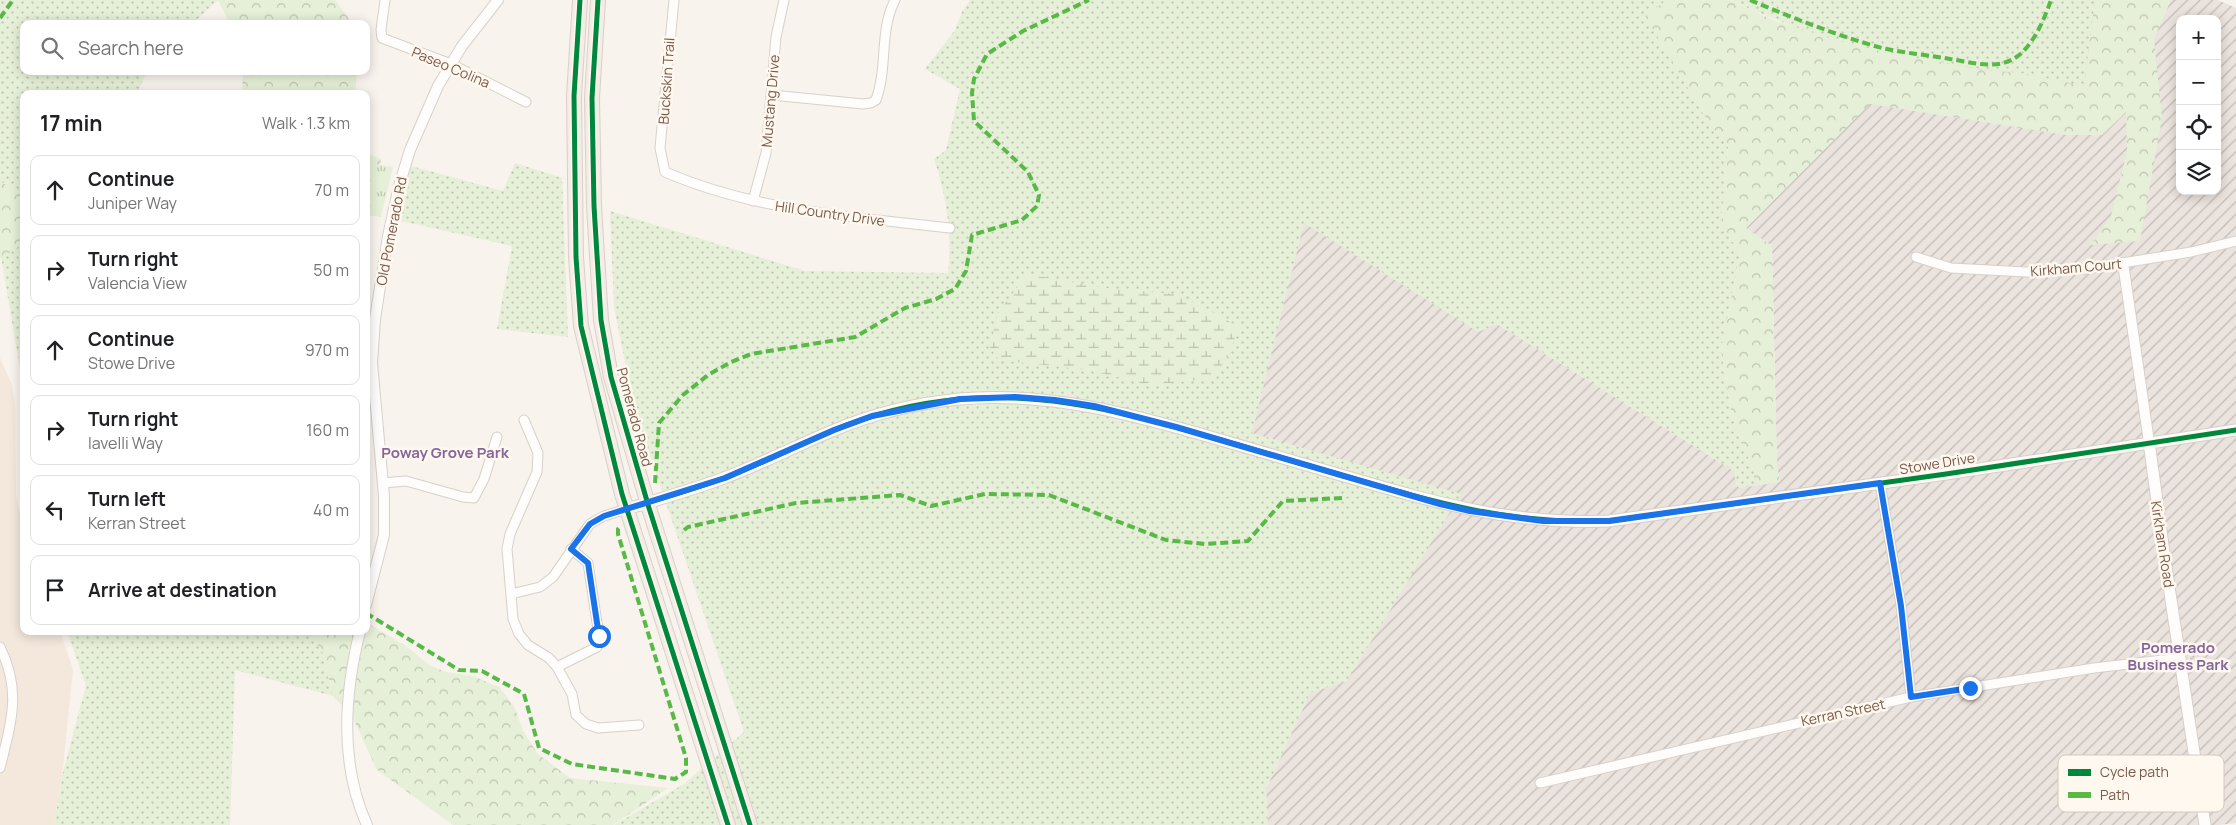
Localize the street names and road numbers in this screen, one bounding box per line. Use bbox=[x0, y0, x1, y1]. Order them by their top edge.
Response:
street label: Buckskin Trail bbox=[653, 37, 679, 125]
street label: Paseo Colina bbox=[409, 42, 493, 92]
street label: Mustang Drive bbox=[756, 54, 784, 148]
street label: Old Pomerado Rd bbox=[371, 175, 411, 287]
street label: Hill Country Drive bbox=[774, 196, 886, 230]
street label: Kirkham Court bbox=[2030, 254, 2123, 280]
street label: Pomerado Road bbox=[613, 365, 657, 469]
street label: Stowe Drive bbox=[1898, 448, 1976, 478]
street label: Kirkham Road bbox=[2147, 499, 2179, 589]
street label: Kerran Street bbox=[1799, 694, 1887, 730]

